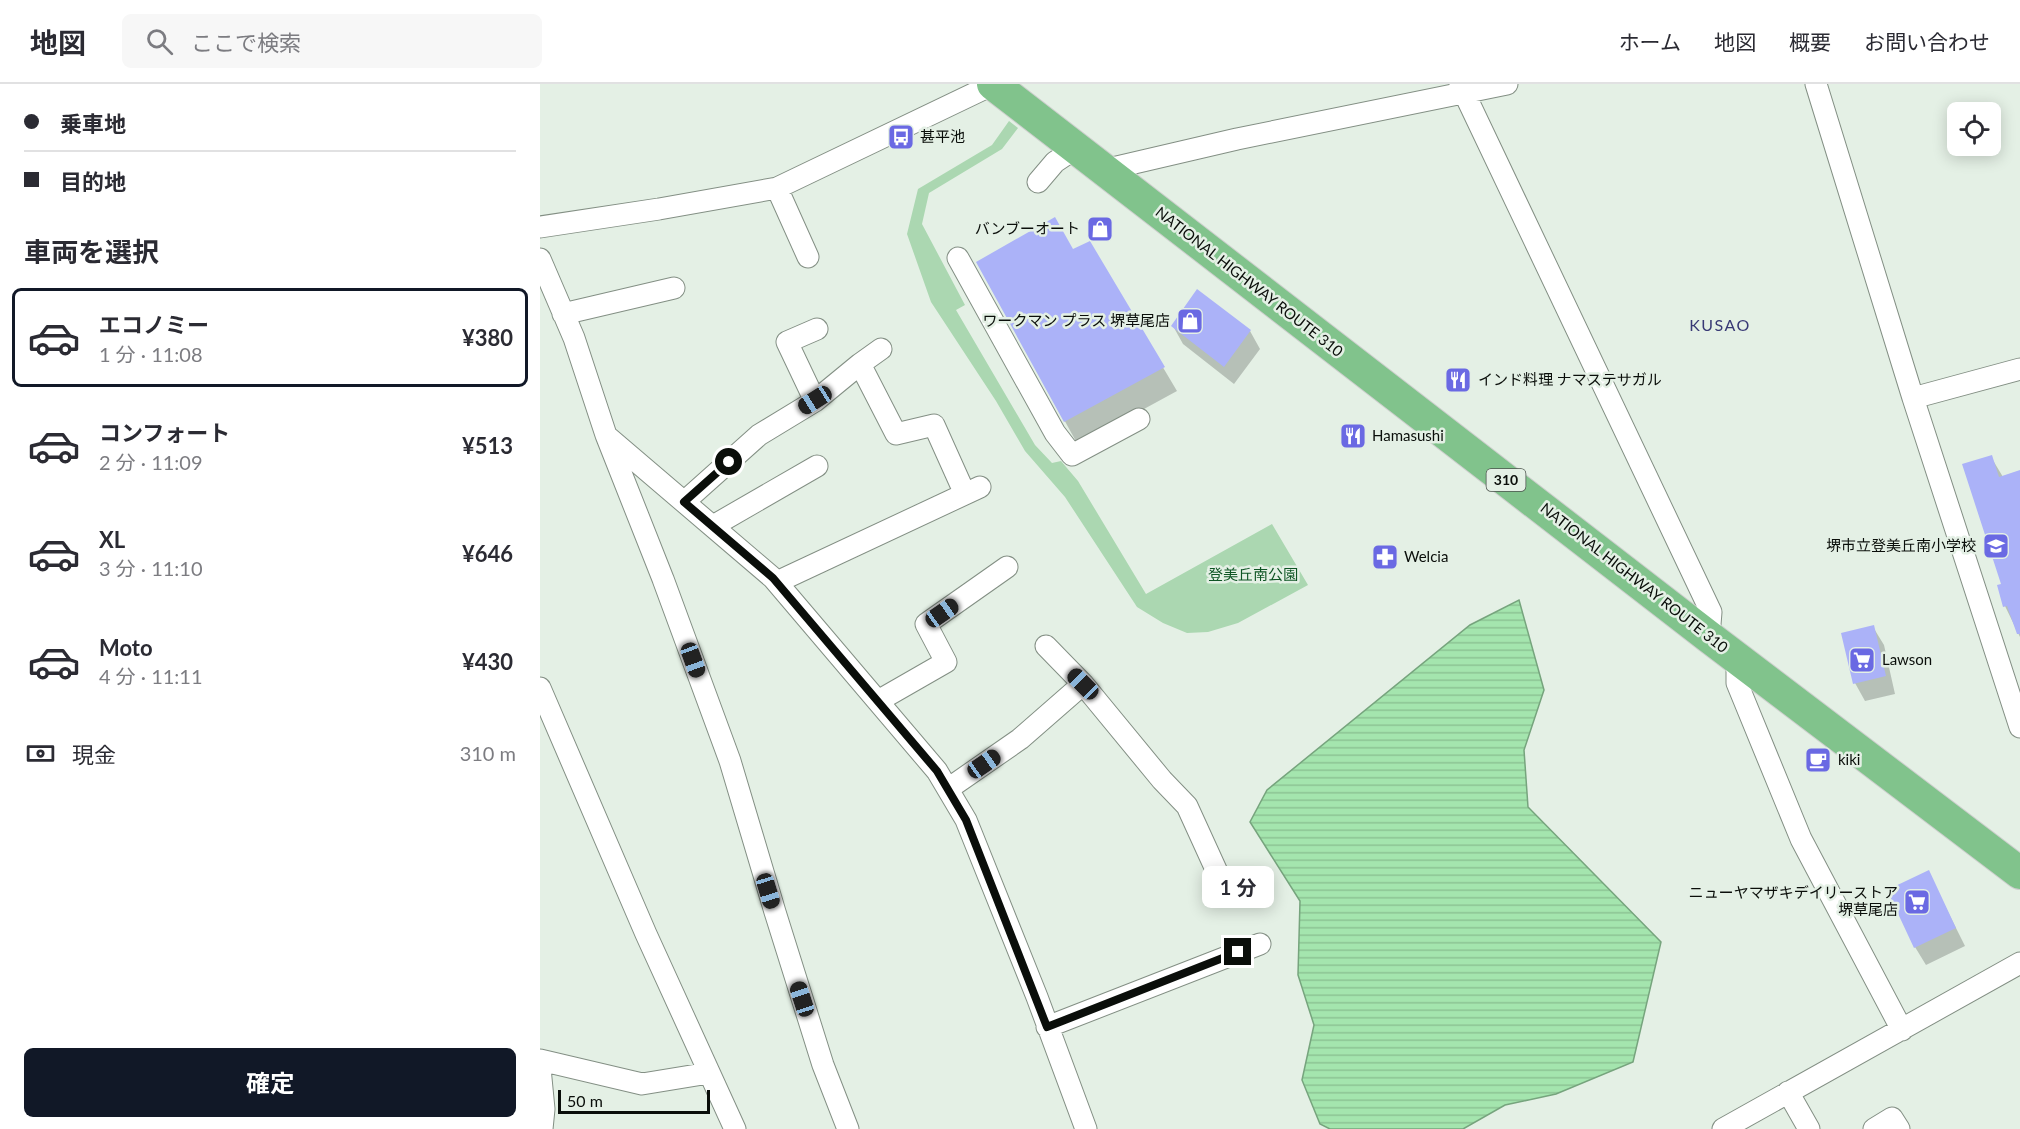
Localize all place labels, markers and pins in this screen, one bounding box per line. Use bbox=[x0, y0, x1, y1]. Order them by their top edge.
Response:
bus stop icon: 甚平池 bbox=[886, 122, 916, 152]
place label: 甚平池 bbox=[920, 127, 965, 145]
shop icon: バンブーオート bbox=[1085, 214, 1115, 244]
place label: バンブーオート bbox=[975, 219, 1080, 237]
shop icon: ワークマン プラス 堺草尾店 bbox=[1175, 306, 1205, 336]
place label: ワークマン プラス 堺草尾店 bbox=[983, 311, 1170, 329]
restaurant icon: インド料理 ナマステサガル bbox=[1443, 365, 1473, 395]
place label: インド料理 ナマステサガル bbox=[1478, 370, 1662, 388]
restaurant icon: Hamasushi bbox=[1338, 421, 1368, 451]
place label: Hamasushi bbox=[1372, 426, 1444, 444]
school or university icon: 堺市立登美丘南小学校 bbox=[1981, 531, 2011, 561]
place label: 堺市立登美丘南小学校 bbox=[1826, 536, 1976, 554]
pharmacy icon: Welcia bbox=[1370, 542, 1400, 572]
place label: Welcia bbox=[1404, 547, 1448, 565]
supermarket icon: Lawson bbox=[1847, 645, 1877, 675]
place label: Lawson bbox=[1882, 650, 1932, 668]
cafe icon: kiki bbox=[1803, 745, 1833, 775]
place label: kiki bbox=[1838, 750, 1860, 768]
place label: ニューヤマザキデイリーストア 堺草尾店 bbox=[1689, 883, 1898, 918]
supermarket icon: ニューヤマザキデイリーストア 堺草尾店 bbox=[1902, 887, 1932, 917]

